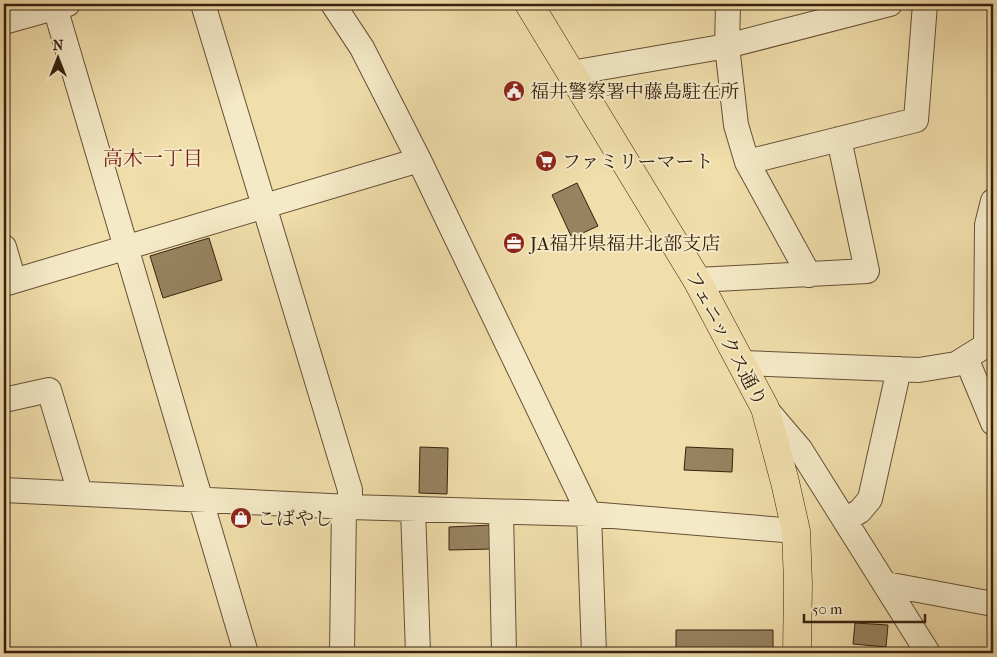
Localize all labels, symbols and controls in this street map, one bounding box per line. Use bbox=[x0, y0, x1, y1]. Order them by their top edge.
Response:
north arrow bbox=[32, 32, 82, 82]
text: N bbox=[53, 37, 64, 54]
public building icon: 福井警察署中藤島駐在所 bbox=[502, 79, 526, 103]
place label: 福井警察署中藤島駐在所 bbox=[530, 81, 739, 103]
district label: 高木一丁目 bbox=[103, 147, 203, 170]
supermarket icon: ファミリーマート bbox=[534, 149, 558, 173]
place label: ファミリーマート bbox=[562, 151, 714, 173]
office icon: JA福井県福井北部支店 bbox=[502, 231, 526, 255]
place label: JA福井県福井北部支店 bbox=[528, 233, 720, 255]
street label: フェニックス通り bbox=[681, 267, 771, 410]
shop icon: こばやし bbox=[229, 506, 253, 530]
place label: こばやし bbox=[257, 508, 333, 530]
scale bar bbox=[804, 592, 926, 624]
text: 50 m bbox=[812, 600, 843, 618]

